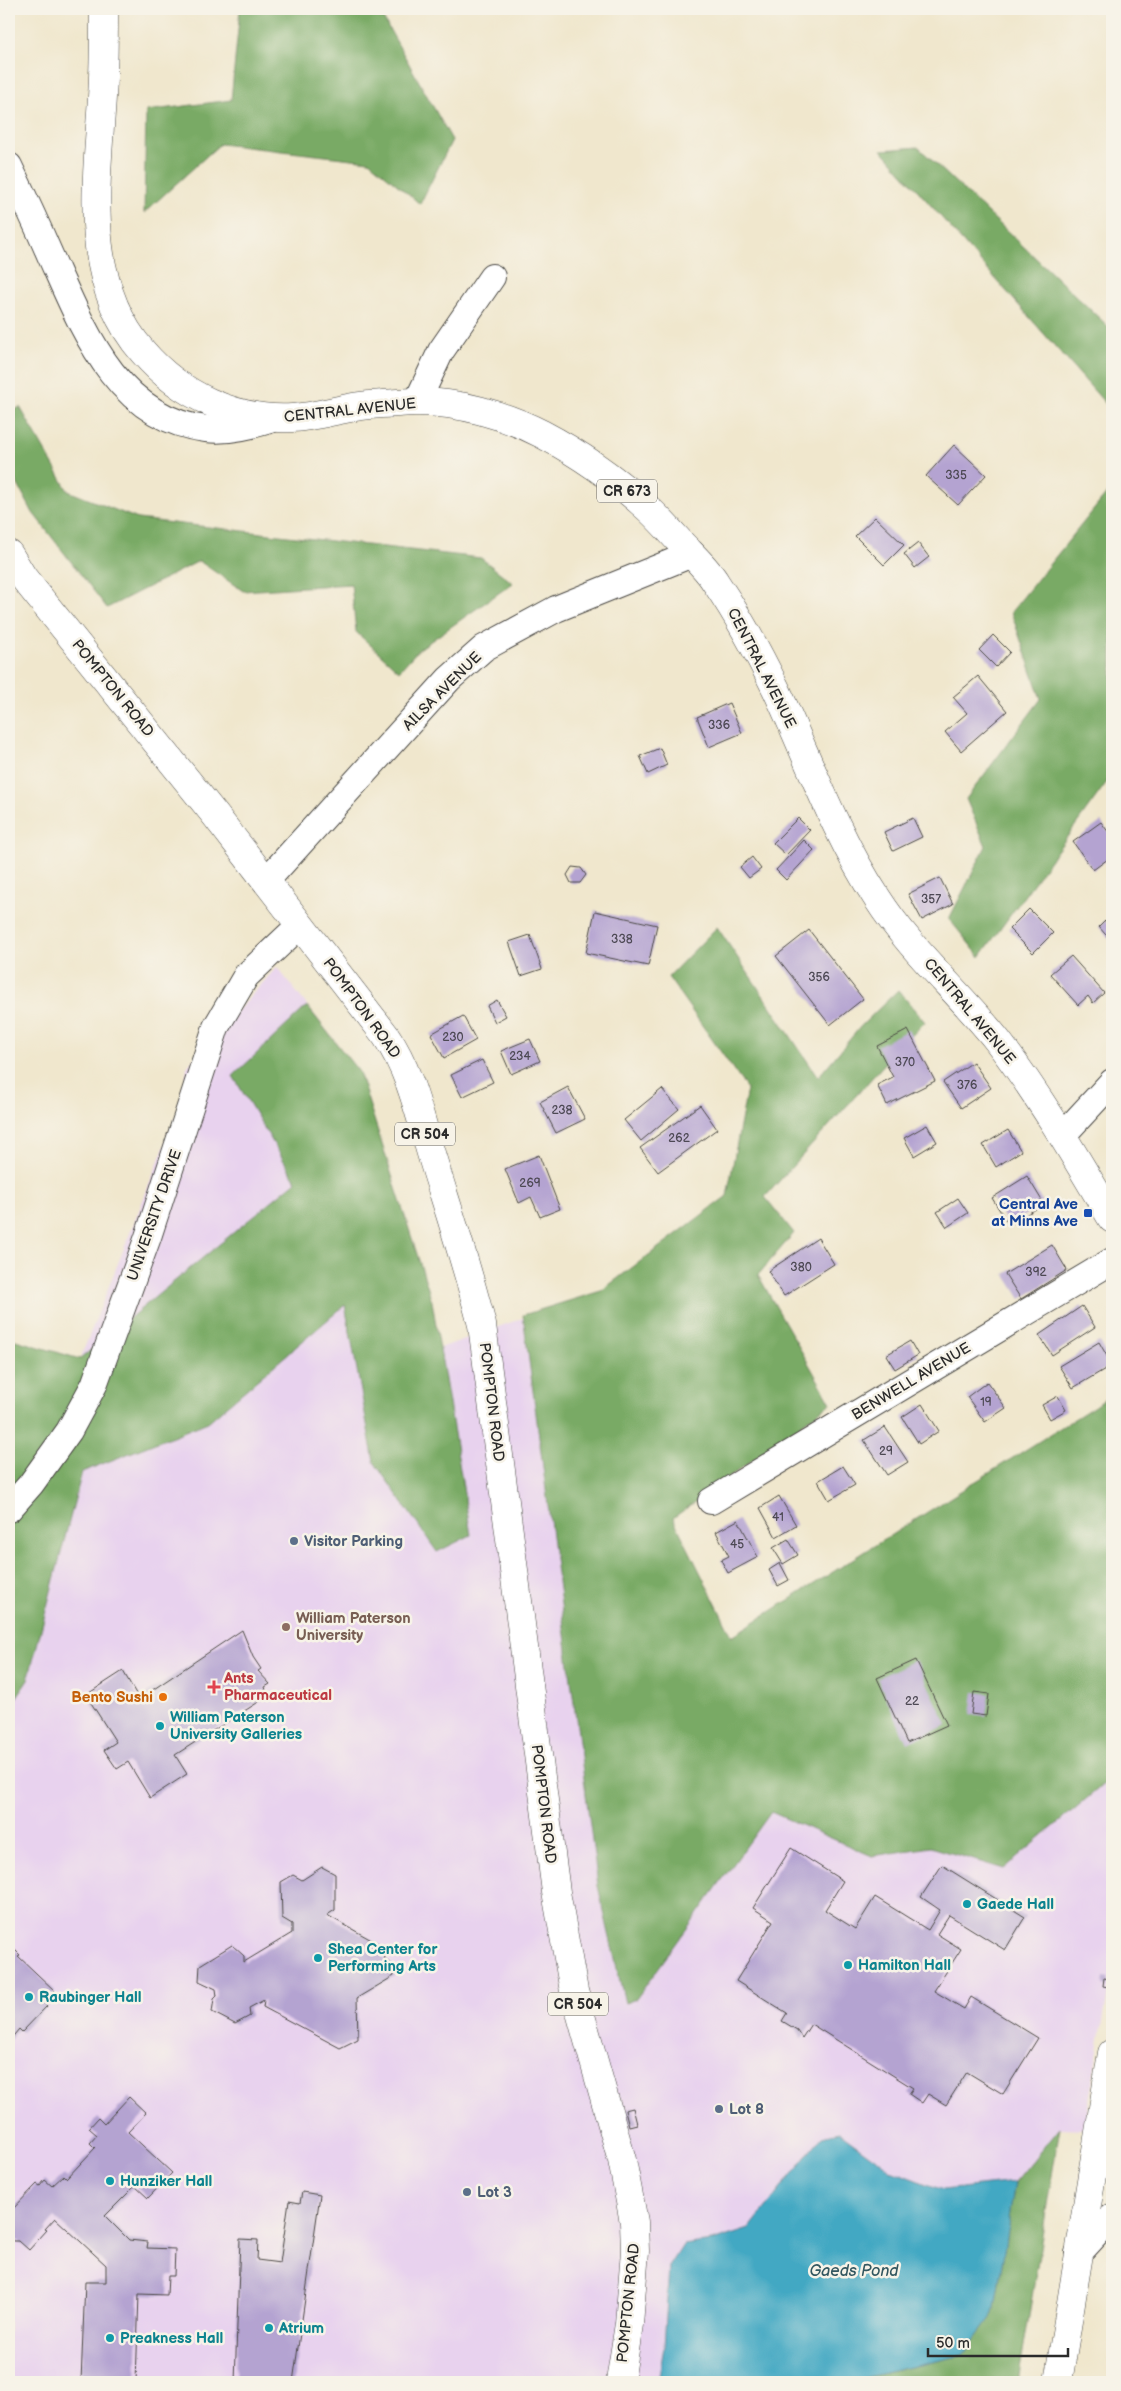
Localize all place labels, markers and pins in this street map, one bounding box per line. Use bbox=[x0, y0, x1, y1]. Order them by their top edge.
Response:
place label: Central Ave at Minns Ave bbox=[991, 1195, 1078, 1231]
marker: Central Ave at Minns Ave bbox=[1082, 1207, 1094, 1219]
place label: Visitor Parking bbox=[304, 1532, 403, 1551]
marker: Visitor Parking bbox=[288, 1535, 300, 1547]
place label: William Paterson University bbox=[296, 1609, 411, 1645]
marker: William Paterson University bbox=[280, 1621, 292, 1633]
place label: Ants Pharmaceutical bbox=[223, 1669, 332, 1705]
marker: Ants Pharmaceutical bbox=[208, 1681, 220, 1693]
place label: Bento Sushi bbox=[71, 1688, 153, 1707]
marker: Bento Sushi bbox=[157, 1691, 169, 1703]
place label: William Paterson University Galleries bbox=[170, 1708, 302, 1744]
marker: William Paterson University Galleries bbox=[154, 1720, 166, 1732]
place label: Gaede Hall bbox=[977, 1895, 1054, 1914]
marker: Gaede Hall bbox=[961, 1898, 973, 1910]
place label: Shea Center for Performing Arts bbox=[328, 1940, 438, 1976]
marker: Shea Center for Performing Arts bbox=[312, 1952, 324, 1964]
place label: Hamilton Hall bbox=[858, 1956, 951, 1975]
marker: Hamilton Hall bbox=[842, 1959, 854, 1971]
place label: Raubinger Hall bbox=[39, 1988, 142, 2007]
marker: Raubinger Hall bbox=[23, 1991, 35, 2003]
place label: Lot 8 bbox=[729, 2100, 764, 2119]
marker: Lot 8 bbox=[713, 2103, 725, 2115]
place label: Hunziker Hall bbox=[120, 2172, 212, 2191]
marker: Hunziker Hall bbox=[104, 2175, 116, 2187]
place label: Lot 3 bbox=[477, 2183, 512, 2202]
marker: Lot 3 bbox=[461, 2186, 473, 2198]
place label: Atrium bbox=[278, 2319, 324, 2338]
marker: Atrium bbox=[263, 2322, 275, 2334]
place label: Preakness Hall bbox=[120, 2329, 223, 2348]
marker: Preakness Hall bbox=[104, 2332, 116, 2344]

